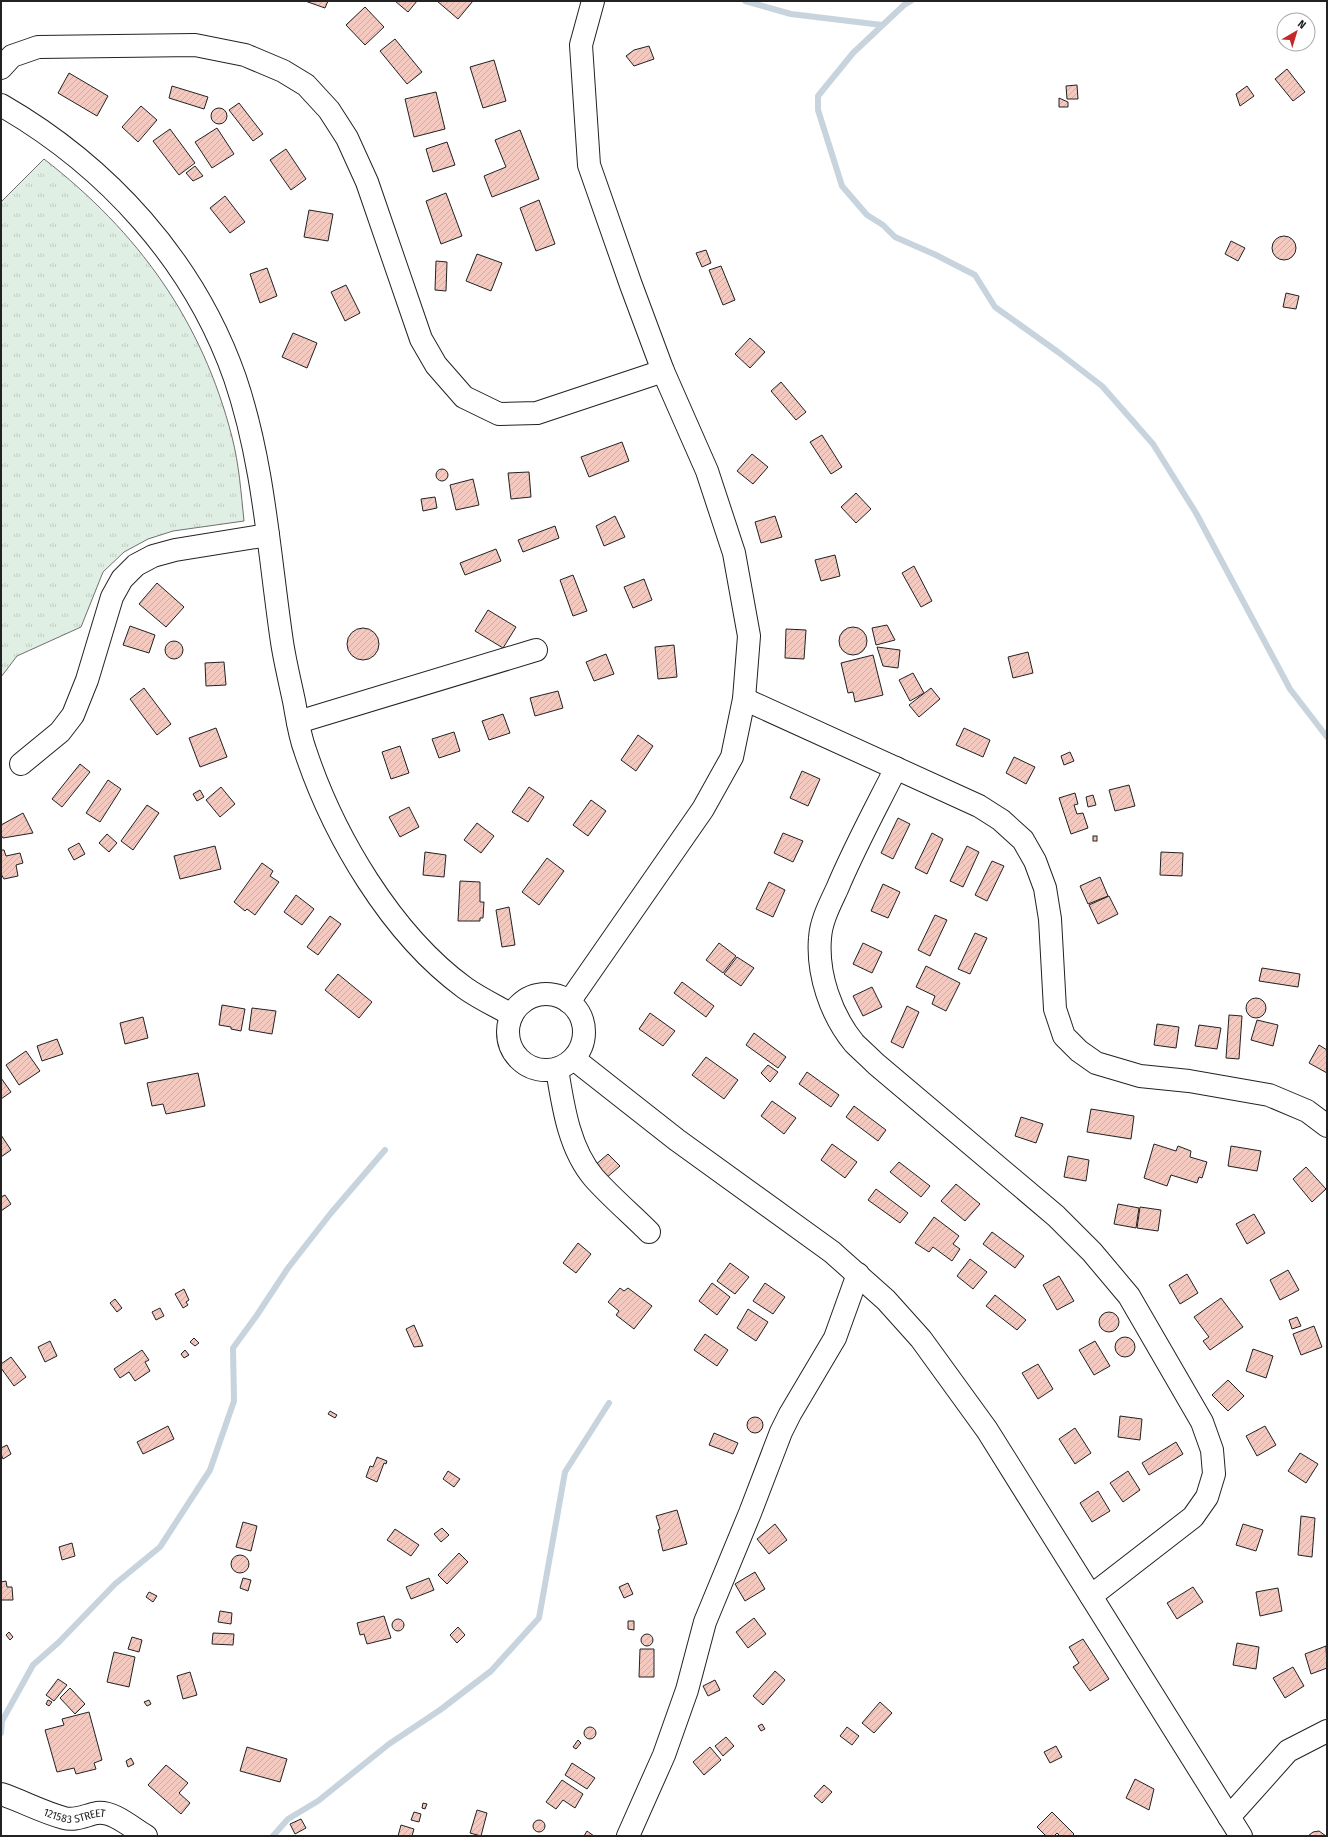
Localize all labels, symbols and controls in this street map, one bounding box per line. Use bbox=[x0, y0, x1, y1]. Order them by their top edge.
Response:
north arrow bbox=[1276, 12, 1316, 52]
text: N bbox=[1295, 17, 1308, 32]
street label: 121583 STREET bbox=[42, 1805, 107, 1825]

